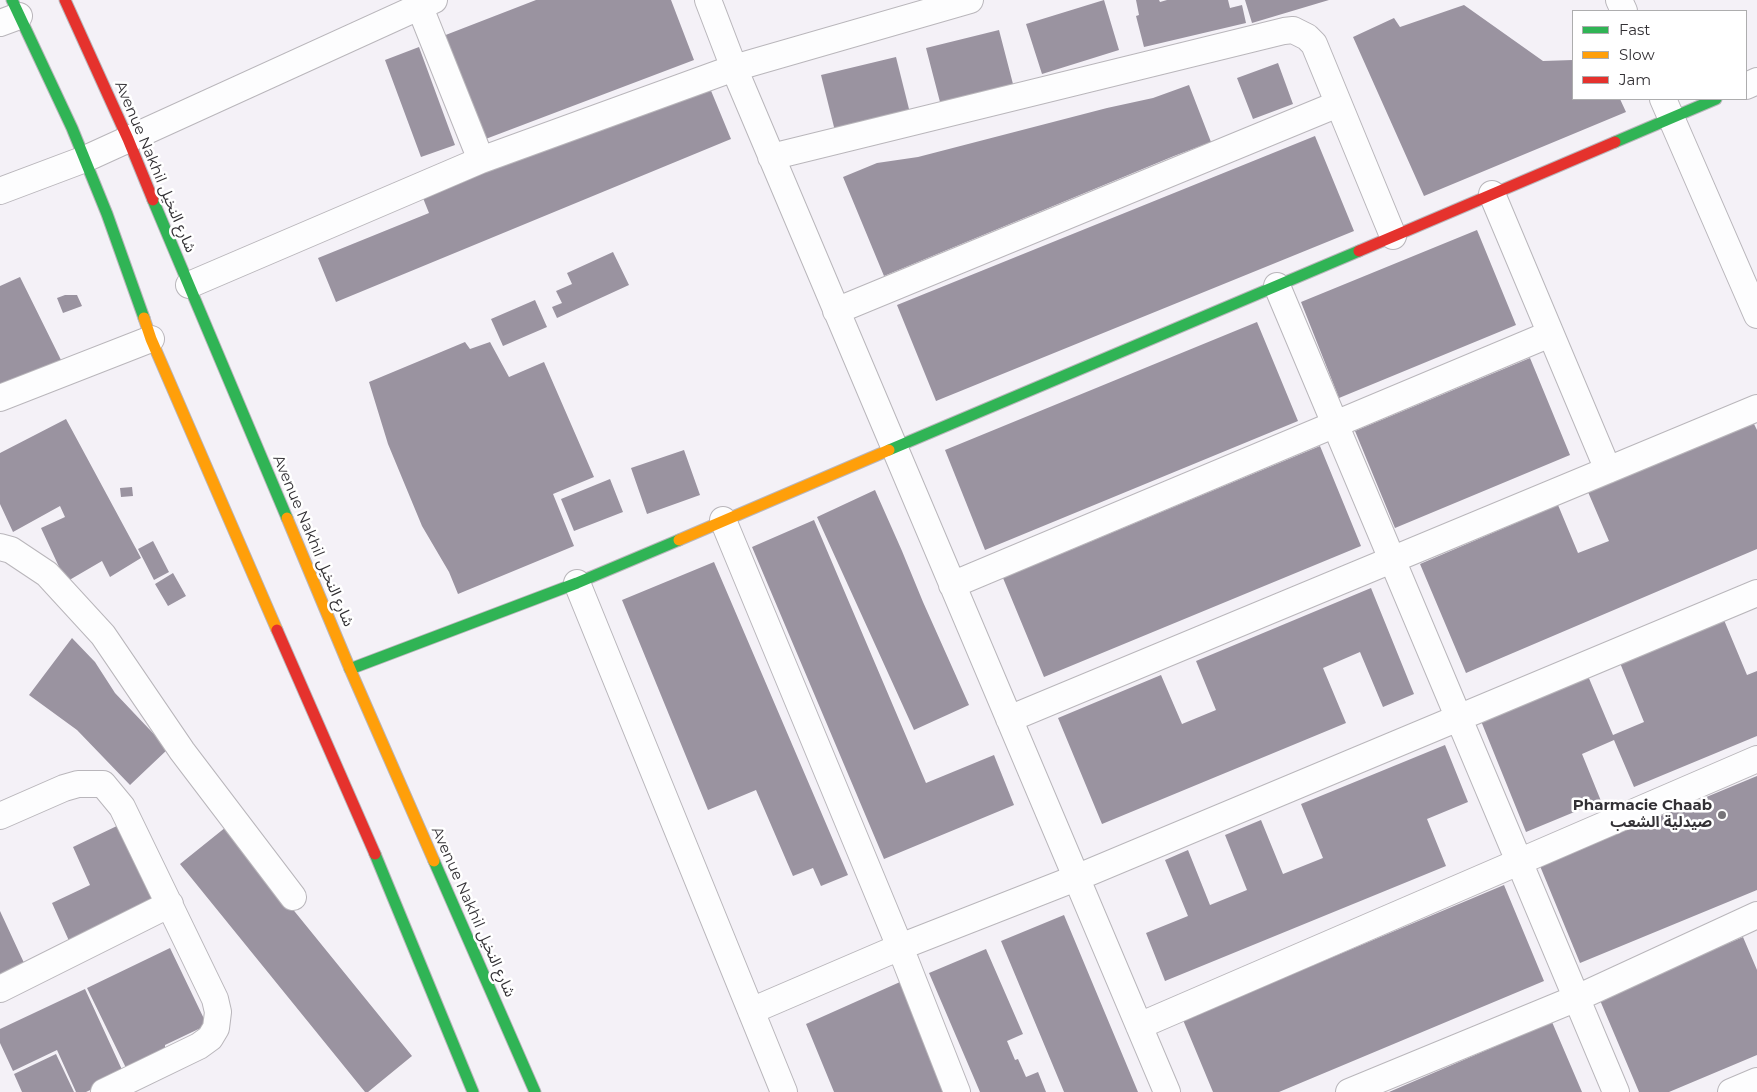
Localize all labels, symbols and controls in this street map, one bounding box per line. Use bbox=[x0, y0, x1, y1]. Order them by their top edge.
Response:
legend bbox=[1572, 10, 1747, 100]
text: Fast bbox=[1619, 20, 1650, 39]
text: Slow bbox=[1619, 45, 1655, 64]
text: Jam bbox=[1619, 70, 1651, 89]
street label: Avenue Nakhil شارع النخيل bbox=[111, 79, 199, 255]
street label: Avenue Nakhil شارع النخيل bbox=[269, 453, 357, 629]
place label: Pharmacie Chaab صيدلية الشعب bbox=[1573, 797, 1712, 832]
marker: Pharmacie Chaab صيدلية الشعب bbox=[1716, 809, 1728, 821]
street label: Avenue Nakhil شارع النخيل bbox=[427, 824, 519, 1000]

